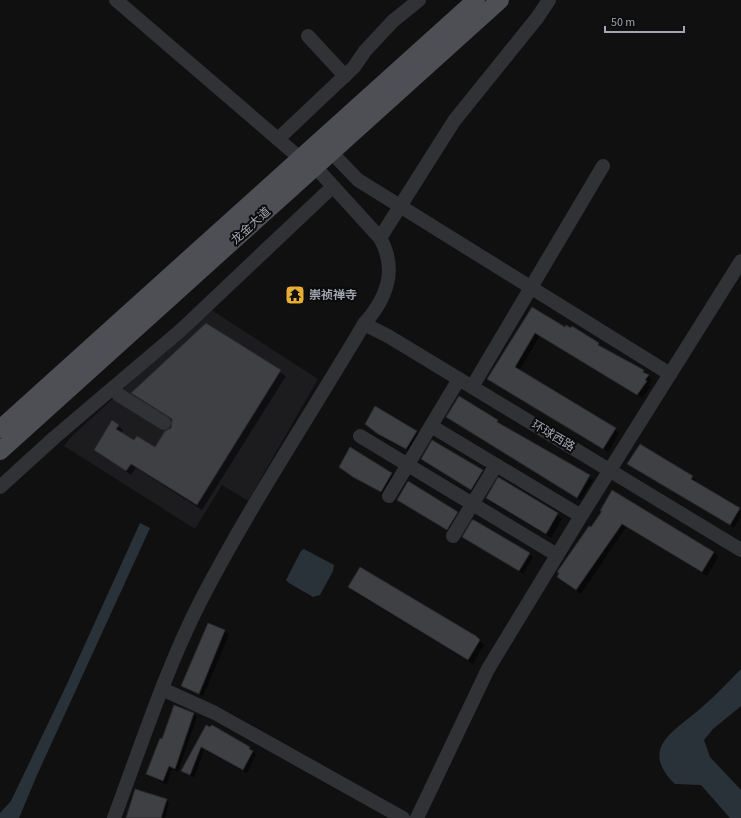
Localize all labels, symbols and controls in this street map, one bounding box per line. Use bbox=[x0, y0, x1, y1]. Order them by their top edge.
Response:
scale bar bbox=[605, 8, 684, 34]
text: 50 m bbox=[611, 14, 635, 31]
street label: 龙金大道 bbox=[227, 204, 275, 248]
temple icon: 崇祯禅寺 bbox=[284, 284, 306, 306]
place label: 崇祯禅寺 bbox=[309, 287, 357, 304]
street label: 环球西路 bbox=[528, 416, 578, 456]

